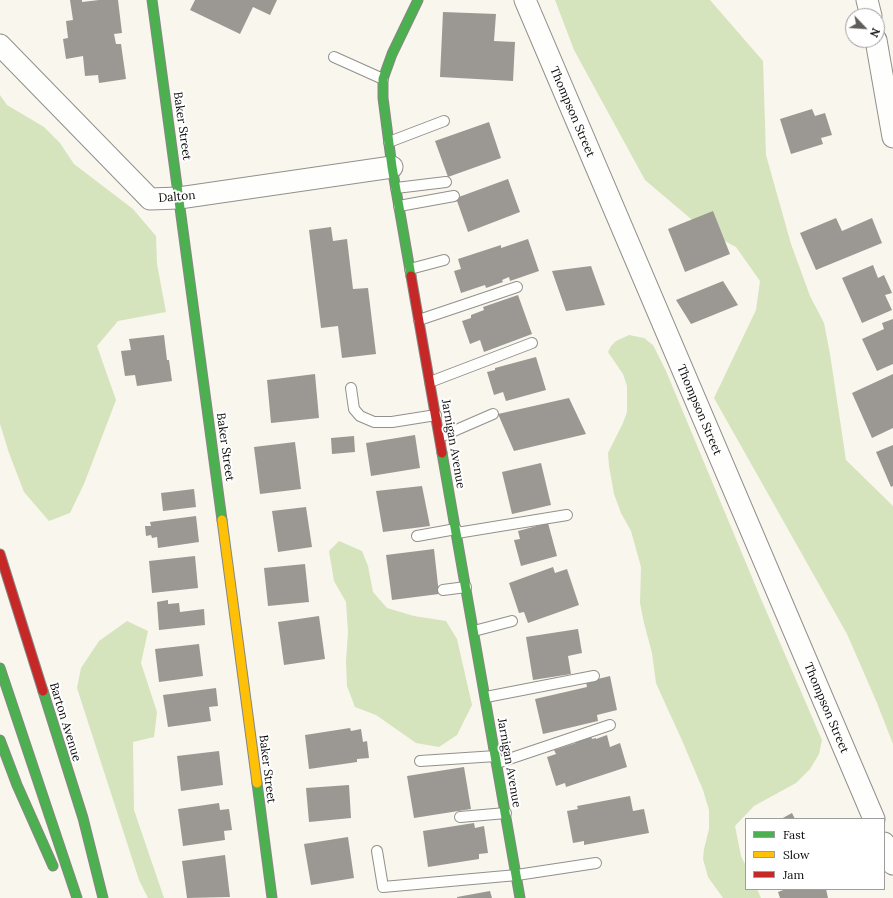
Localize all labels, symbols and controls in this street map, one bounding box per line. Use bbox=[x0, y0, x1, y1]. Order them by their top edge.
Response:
north arrow bbox=[845, 8, 885, 48]
text: N bbox=[867, 26, 883, 39]
street label: Thompson Street bbox=[546, 65, 598, 159]
street label: Baker Street bbox=[170, 91, 194, 161]
street label: Dalton bbox=[158, 188, 196, 206]
street label: Thompson Street bbox=[673, 363, 725, 457]
street label: Jarnigan Avenue bbox=[438, 398, 468, 490]
street label: Baker Street bbox=[213, 412, 237, 482]
street label: Thompson Street bbox=[800, 661, 852, 755]
street label: Barton Avenue bbox=[46, 681, 84, 763]
street label: Jarnigan Avenue bbox=[494, 717, 524, 809]
street label: Baker Street bbox=[256, 734, 278, 804]
legend bbox=[745, 818, 885, 890]
text: Fast bbox=[783, 827, 806, 842]
text: Slow bbox=[783, 847, 810, 862]
text: Jam bbox=[783, 867, 804, 882]

